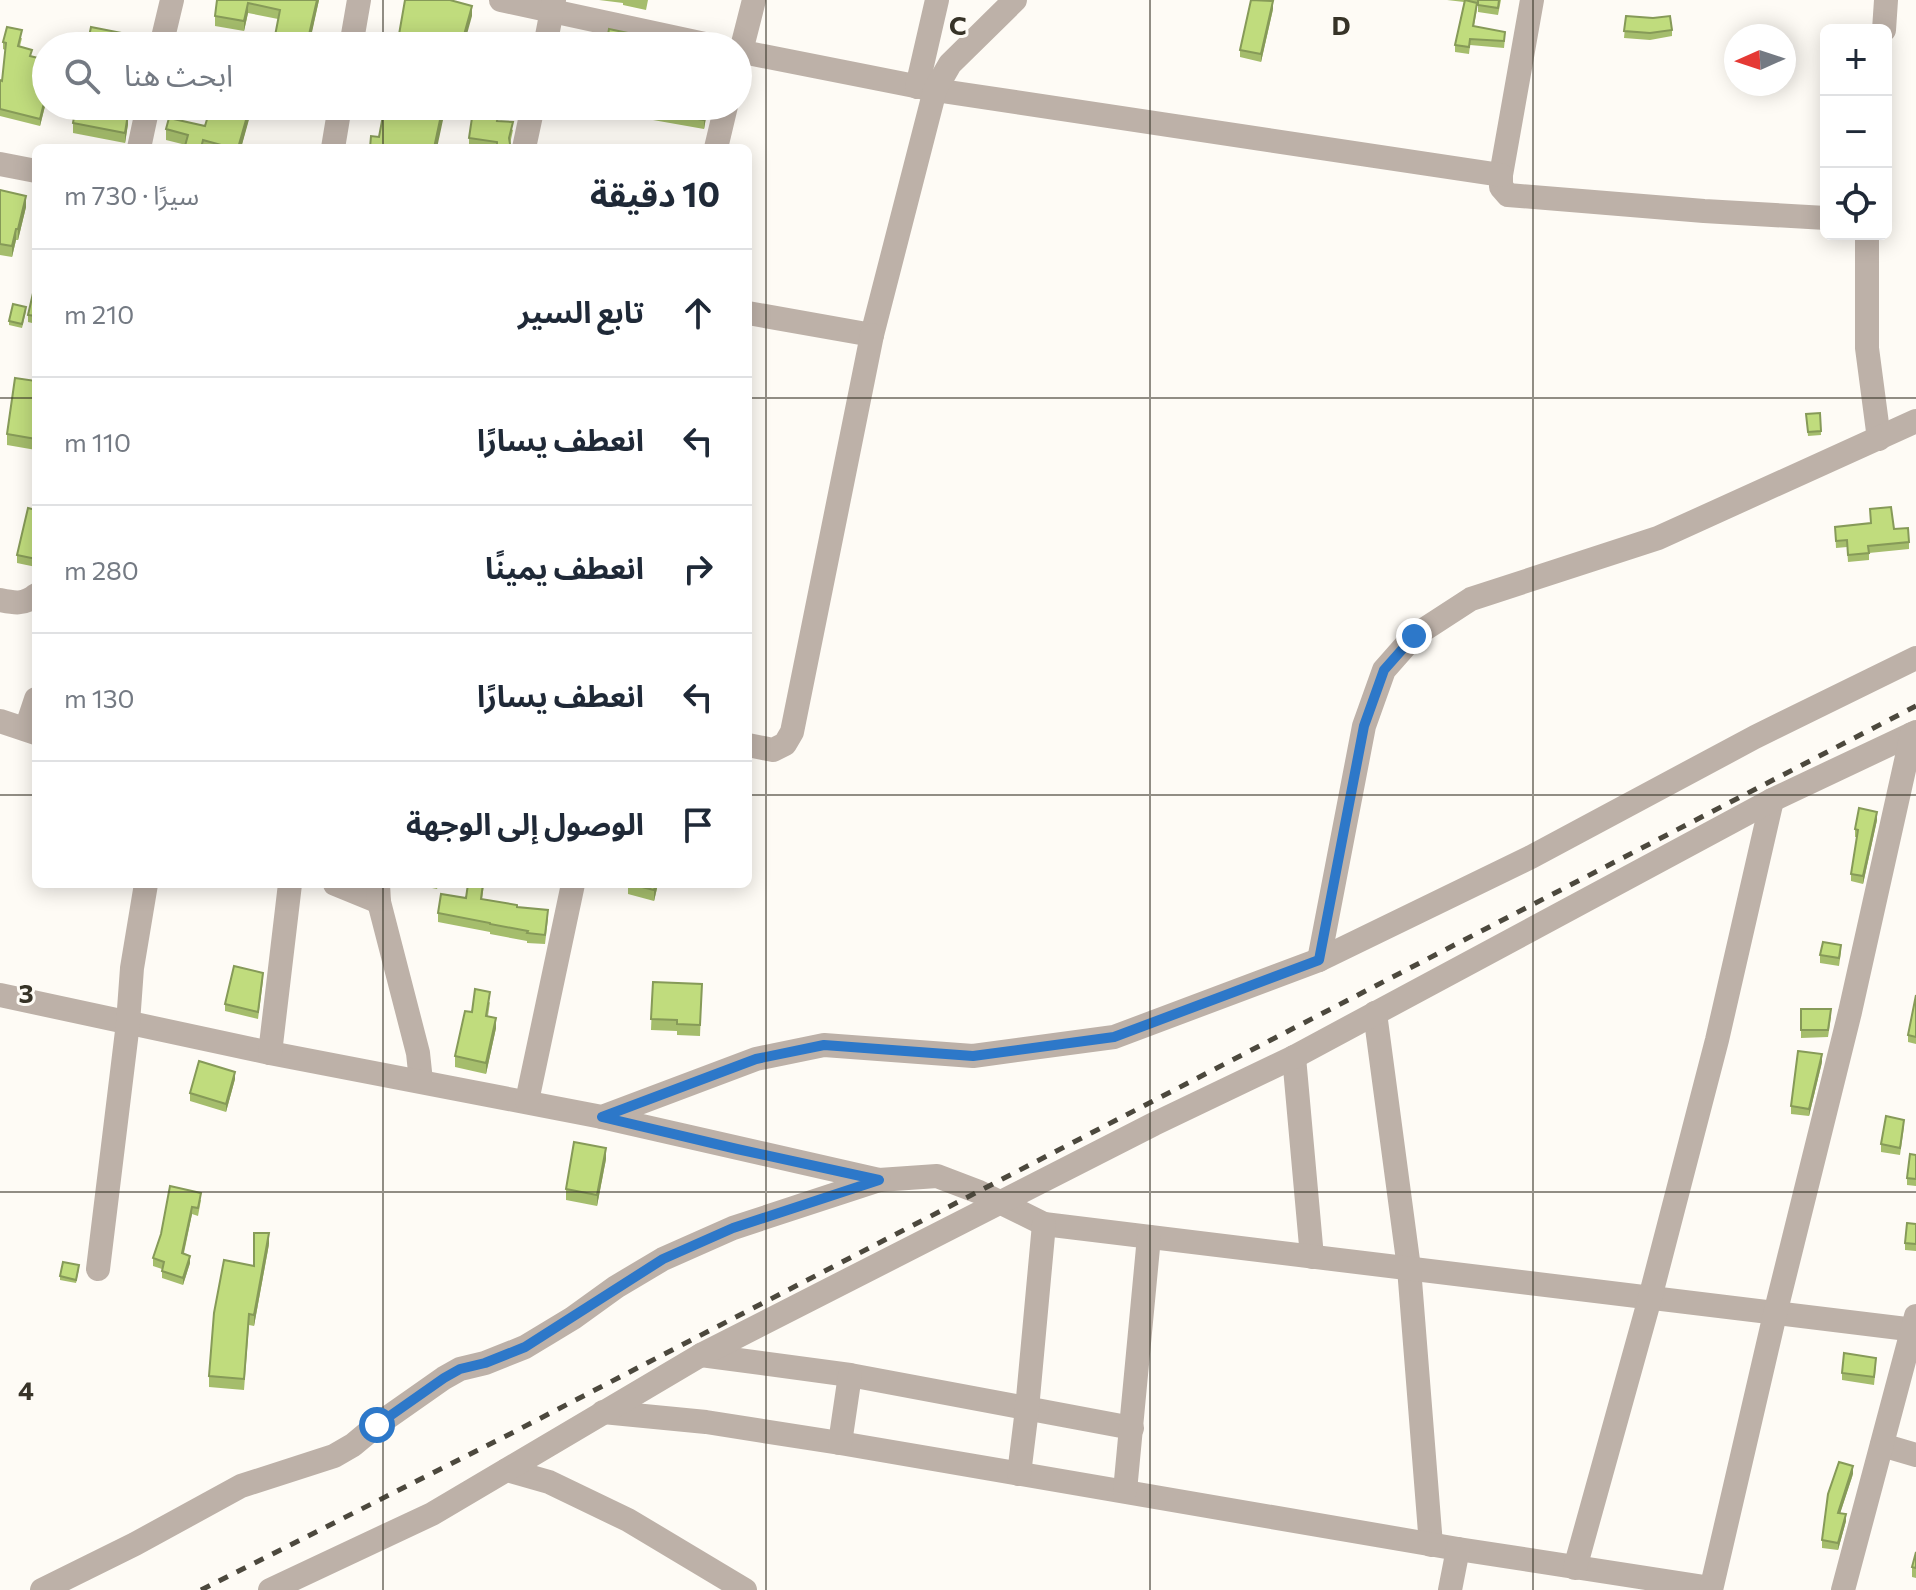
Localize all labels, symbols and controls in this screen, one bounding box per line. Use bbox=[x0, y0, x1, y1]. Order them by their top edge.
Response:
text: C bbox=[949, 9, 967, 40]
text: D bbox=[1331, 9, 1351, 40]
north arrow bbox=[1724, 24, 1796, 96]
map controls bbox=[1820, 24, 1892, 240]
button: + bbox=[1820, 24, 1892, 96]
search box bbox=[32, 32, 752, 120]
icon: search bbox=[60, 54, 104, 98]
text: ابحث هنا bbox=[124, 55, 233, 92]
button: − bbox=[1820, 96, 1892, 168]
button: locate bbox=[1820, 168, 1892, 240]
text: 10 دقيقة bbox=[590, 172, 720, 214]
text: سيرًا · 730 m bbox=[64, 179, 199, 210]
icon: ahead bbox=[676, 291, 720, 335]
text: تابع السير bbox=[518, 292, 644, 329]
text: 210 m bbox=[64, 298, 134, 329]
icon: left bbox=[676, 419, 720, 463]
text: انعطف يسارًا bbox=[477, 420, 644, 457]
text: 110 m bbox=[64, 426, 131, 457]
icon: right bbox=[676, 547, 720, 591]
text: انعطف يمينًا bbox=[485, 548, 644, 585]
text: 280 m bbox=[64, 554, 139, 585]
route end bbox=[1396, 618, 1432, 654]
icon: left bbox=[676, 675, 720, 719]
text: انعطف يسارًا bbox=[477, 676, 644, 713]
text: 130 m bbox=[64, 682, 135, 713]
icon: arrive bbox=[676, 803, 720, 847]
text: الوصول إلى الوجهة bbox=[406, 804, 644, 841]
text: 3 bbox=[18, 977, 34, 1008]
text: 4 bbox=[18, 1374, 34, 1405]
route start bbox=[359, 1407, 395, 1443]

